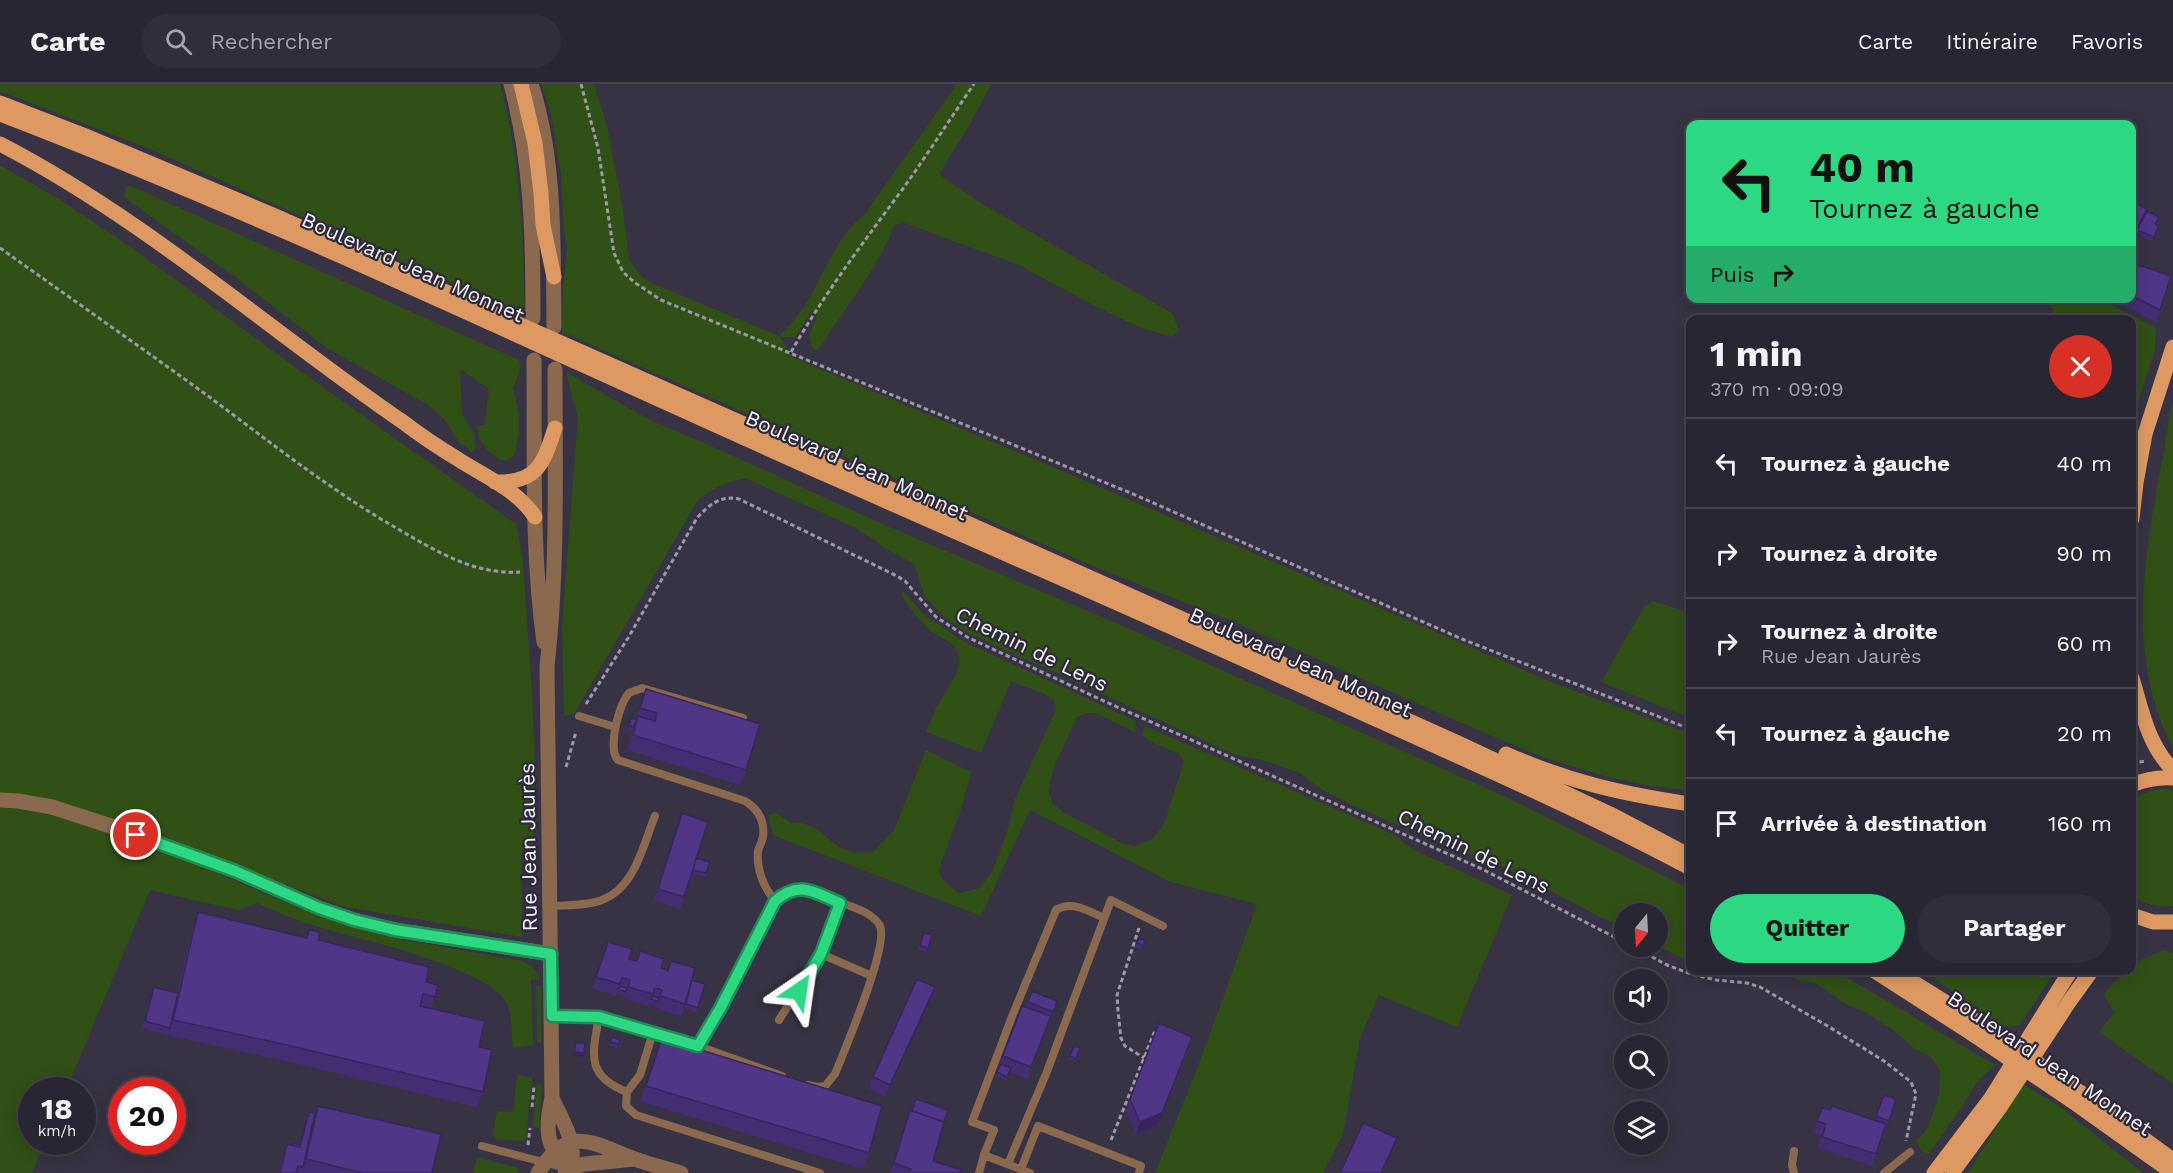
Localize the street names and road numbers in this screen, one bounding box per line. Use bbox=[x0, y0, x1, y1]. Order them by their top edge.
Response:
street label: Boulevard Jean Monnet bbox=[298, 207, 528, 328]
street label: Boulevard Jean Monnet bbox=[742, 405, 972, 526]
street label: Chemin de Lens bbox=[952, 601, 1112, 697]
street label: Boulevard Jean Monnet bbox=[1186, 602, 1416, 723]
street label: Rue Jean Jaurès bbox=[514, 762, 542, 932]
street label: Chemin de Lens bbox=[1394, 803, 1554, 899]
street label: Boulevard Jean Monnet bbox=[1943, 985, 2157, 1141]

